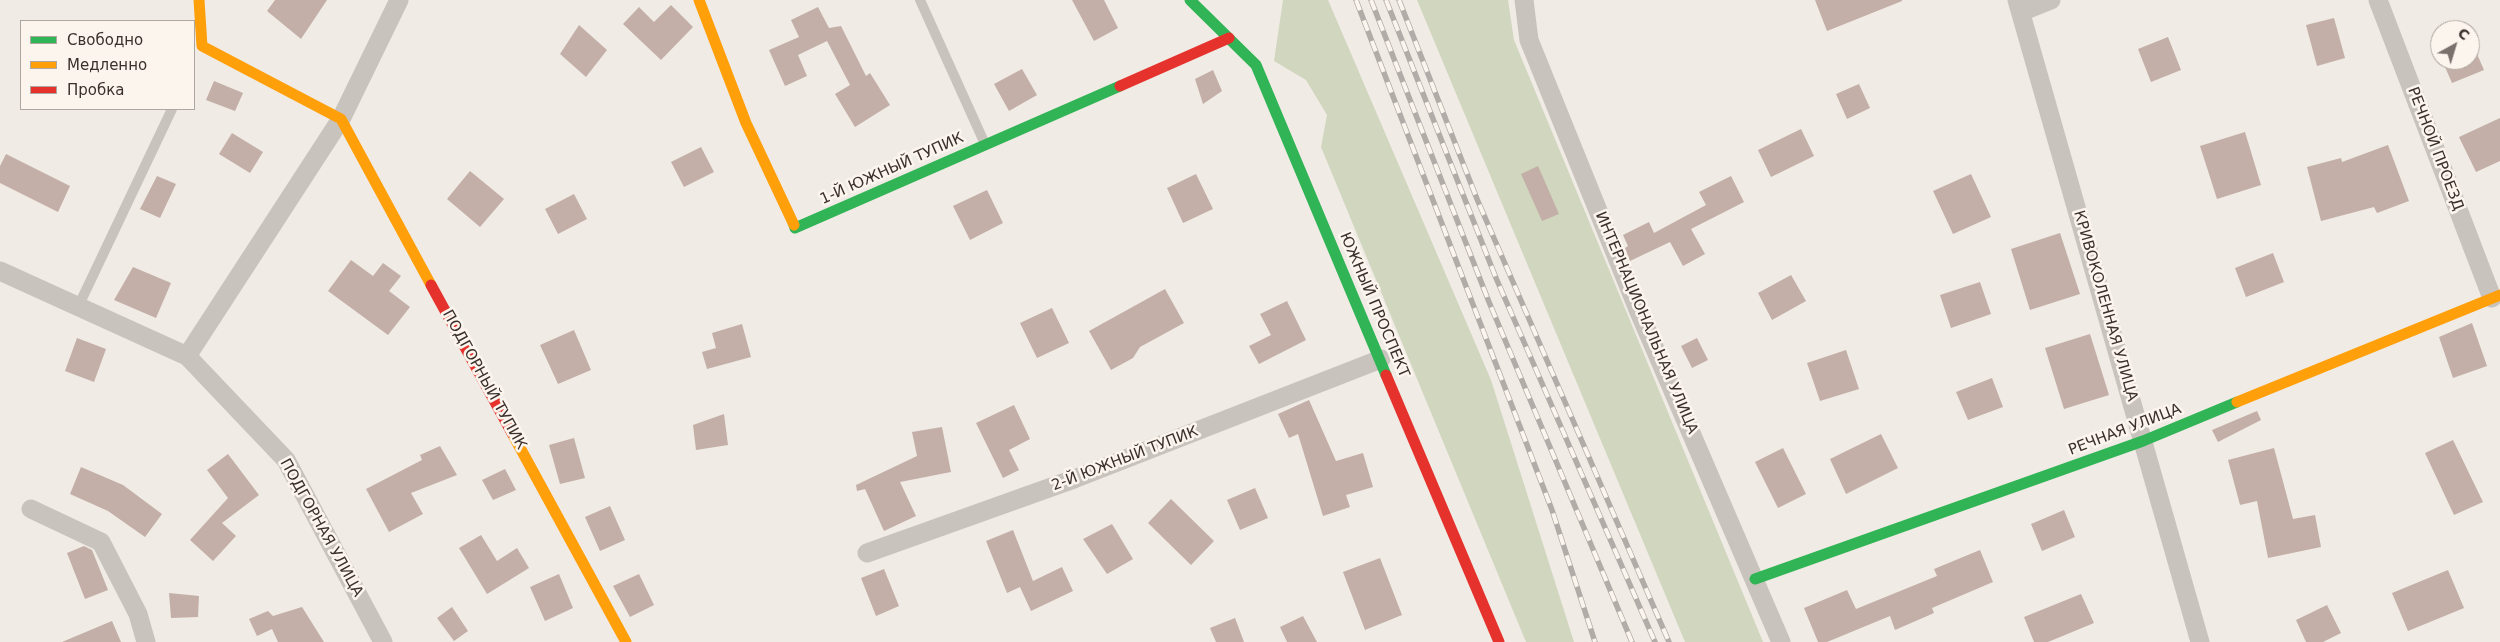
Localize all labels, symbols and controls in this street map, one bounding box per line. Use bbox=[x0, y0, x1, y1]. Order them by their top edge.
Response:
legend bbox=[20, 20, 195, 110]
north arrow bbox=[2430, 20, 2480, 70]
text: С bbox=[2455, 25, 2473, 44]
text: Свободно bbox=[67, 31, 143, 49]
text: Медленно bbox=[67, 56, 147, 74]
text: Пробка bbox=[67, 81, 124, 99]
street label: РЕЧНОЙ ПРОЕЗД bbox=[2403, 85, 2467, 213]
street label: 1-Й ЮЖНЫЙ ТУПИК bbox=[817, 129, 967, 209]
street label: КРИВОКОЛЕННАЯ УЛИЦА bbox=[2069, 208, 2141, 404]
street label: ИНТЕРНАЦИОНАЛЬНАЯ УЛИЦА bbox=[1591, 209, 1701, 437]
street label: ЮЖНЫЙ ПРОСПЕКТ bbox=[1335, 230, 1413, 380]
street label: ПОДГОРНЫЙ ТУПИК bbox=[438, 307, 530, 453]
street label: РЕЧНАЯ УЛИЦА bbox=[2066, 400, 2184, 460]
street label: 2-Й ЮЖНЫЙ ТУПИК bbox=[1049, 423, 1201, 495]
street label: ПОДГОРНАЯ УЛИЦА bbox=[276, 456, 366, 600]

